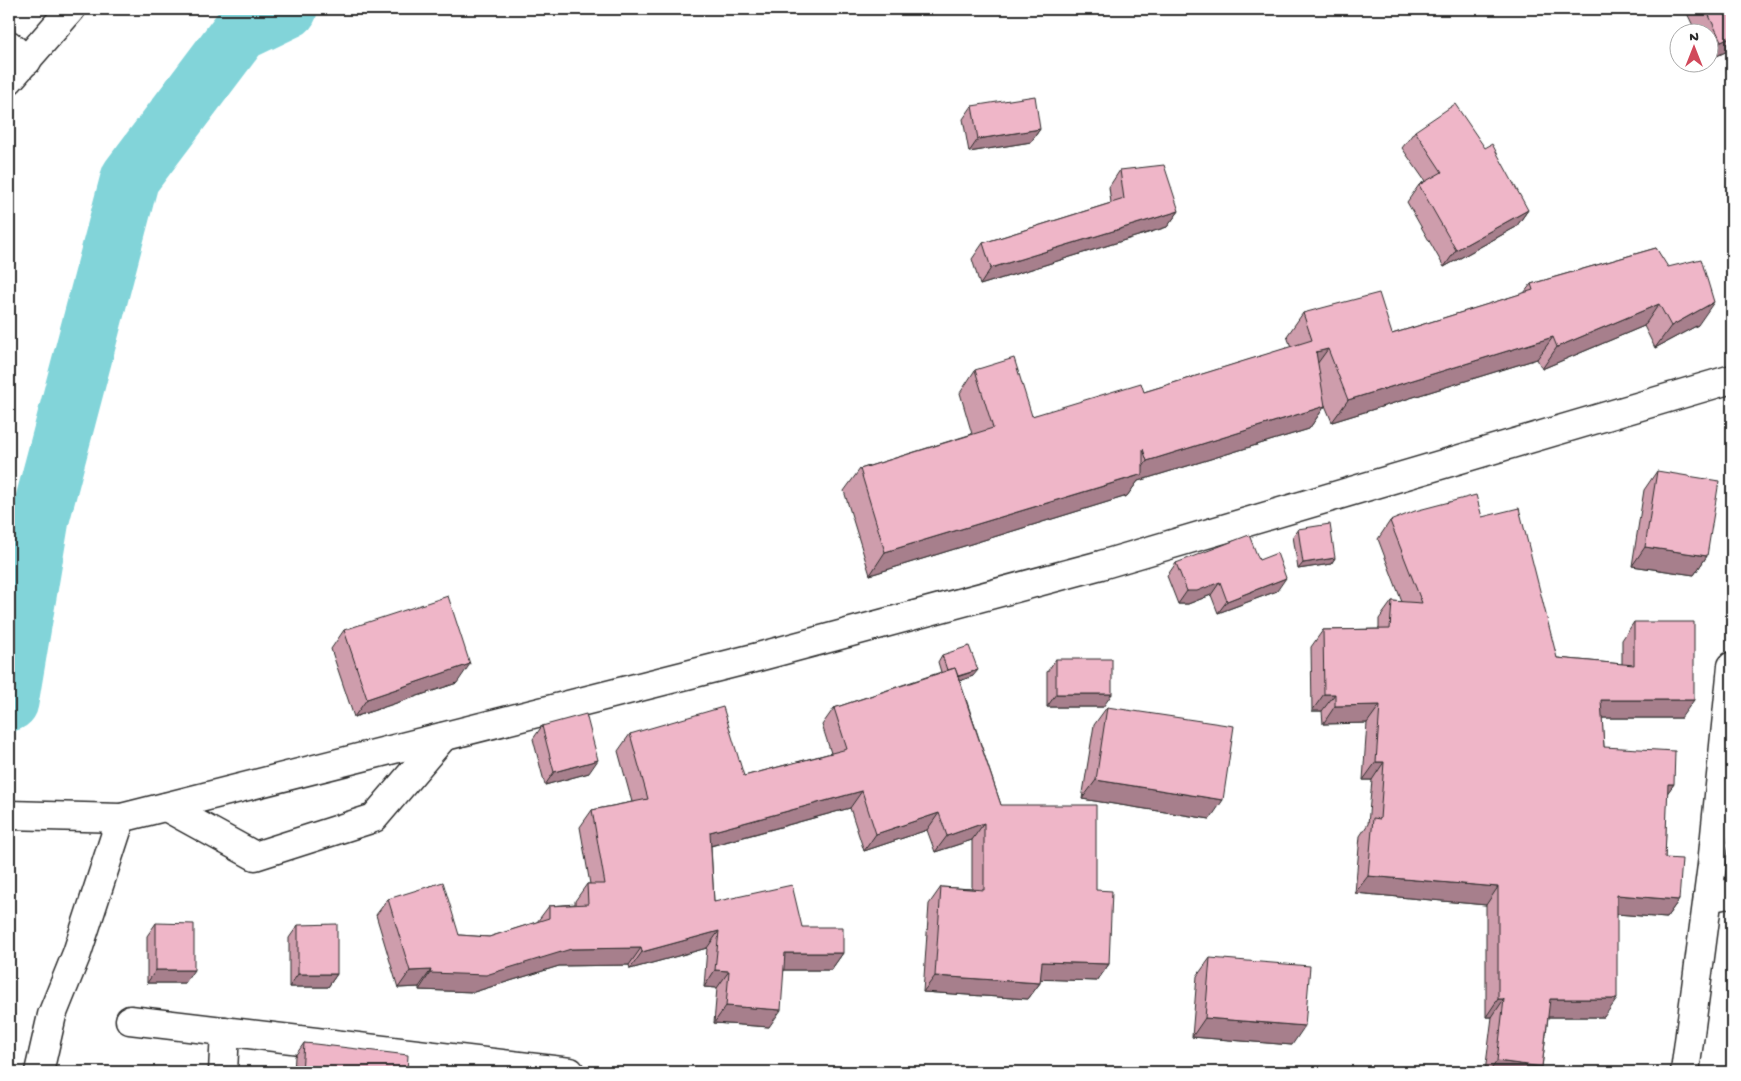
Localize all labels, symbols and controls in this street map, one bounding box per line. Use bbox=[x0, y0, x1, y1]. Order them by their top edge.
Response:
north arrow bbox=[1668, 22, 1718, 72]
text: N bbox=[1689, 29, 1699, 46]

